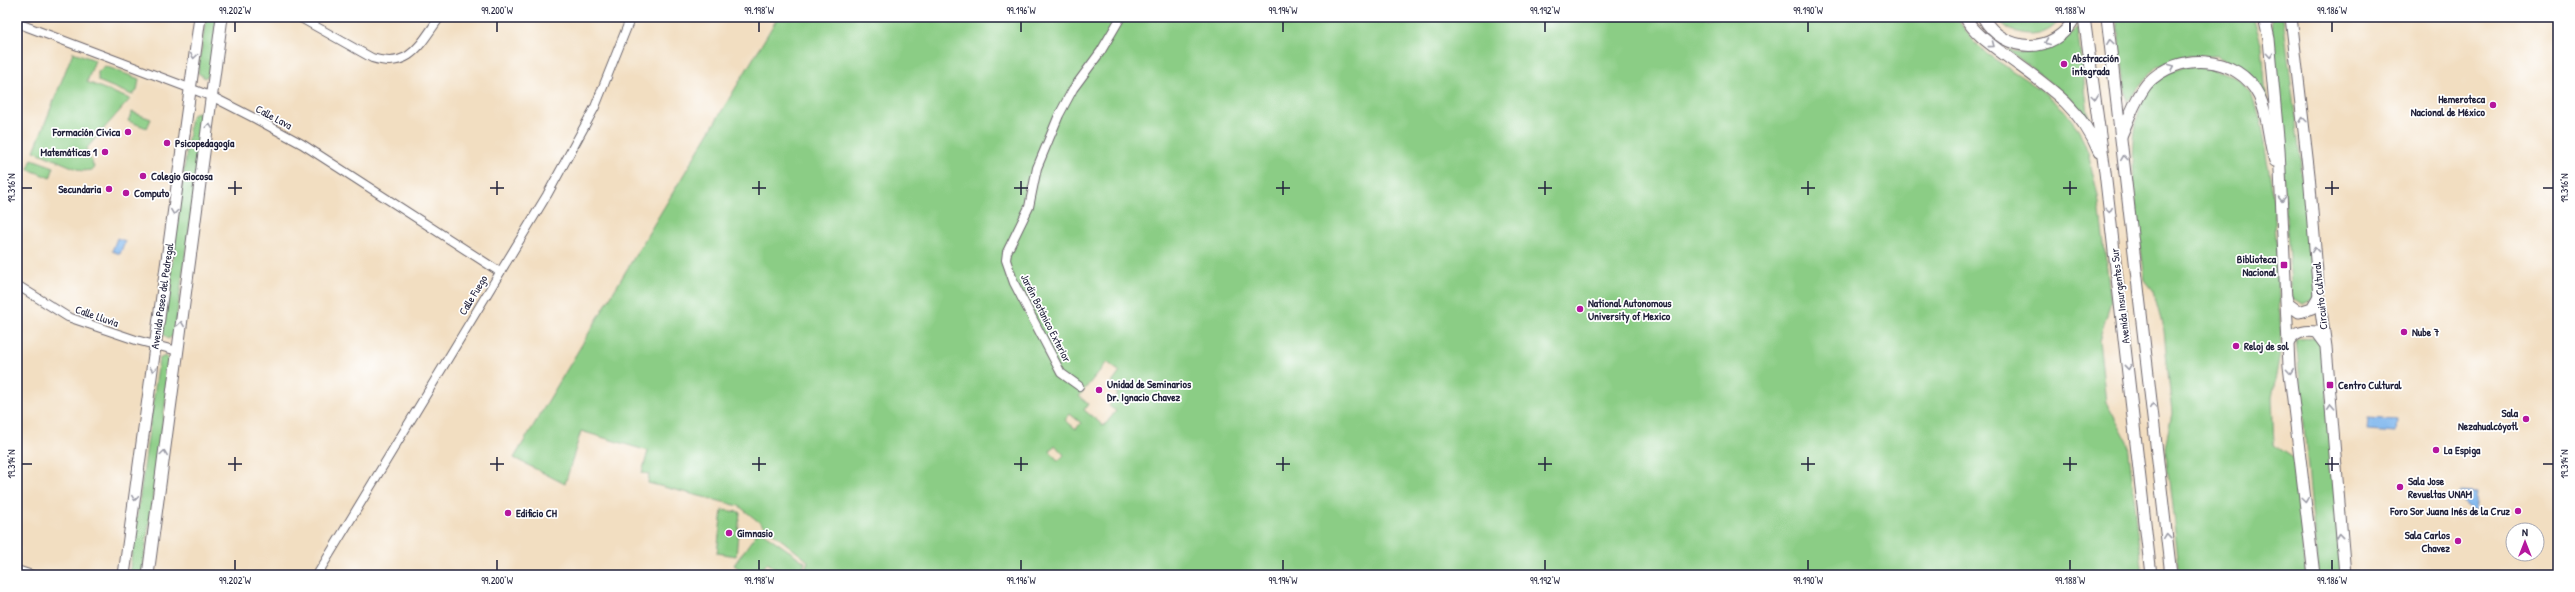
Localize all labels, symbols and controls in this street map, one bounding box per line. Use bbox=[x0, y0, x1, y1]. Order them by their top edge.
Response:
text: 99.202°W bbox=[219, 4, 252, 17]
text: 99.200°W bbox=[481, 4, 514, 17]
text: 99.198°W bbox=[744, 4, 775, 17]
text: 99.196°W bbox=[1006, 4, 1036, 17]
text: 99.194°W bbox=[1268, 4, 1298, 17]
text: 99.192°W bbox=[1530, 4, 1561, 17]
text: 99.190°W bbox=[1793, 4, 1824, 17]
text: 99.188°W bbox=[2055, 4, 2086, 17]
text: 99.186°W bbox=[2317, 4, 2348, 17]
one-way arrow bbox=[2043, 38, 2050, 46]
one-way arrow bbox=[2106, 39, 2115, 45]
one-way arrow bbox=[1987, 40, 1994, 47]
place label: Abstracción integrada bbox=[2072, 51, 2119, 79]
one-way arrow bbox=[2266, 52, 2275, 58]
one-way arrow bbox=[190, 53, 199, 59]
marker: Abstracción integrada bbox=[2059, 59, 2069, 69]
one-way arrow bbox=[2168, 64, 2175, 72]
place label: Hemeroteca Nacional de México bbox=[2411, 92, 2486, 119]
one-way arrow bbox=[2090, 94, 2099, 100]
marker: Hemeroteca Nacional de México bbox=[2488, 100, 2498, 110]
street label: Calle Lava bbox=[253, 102, 295, 133]
one-way arrow bbox=[2298, 117, 2307, 123]
one-way arrow bbox=[204, 123, 213, 129]
place label: Formación Civica bbox=[52, 125, 121, 139]
marker: Formación Civica bbox=[123, 127, 133, 137]
place label: Psicopedagogía bbox=[175, 136, 235, 151]
marker: Psicopedagogía bbox=[162, 138, 172, 148]
place label: Matemáticas 1 bbox=[41, 145, 97, 159]
marker: Matemáticas 1 bbox=[100, 147, 110, 157]
one-way arrow bbox=[2119, 155, 2128, 161]
place label: Colegio Giocosa bbox=[151, 169, 213, 184]
marker: Colegio Giocosa bbox=[138, 171, 148, 181]
text: 19.316°N bbox=[5, 173, 18, 203]
text: 19.316°N bbox=[2558, 173, 2571, 203]
place label: Secundaria bbox=[58, 182, 102, 196]
marker: Secundaria bbox=[104, 184, 114, 194]
place label: Computo bbox=[134, 186, 170, 201]
marker: Computo bbox=[121, 188, 131, 198]
one-way arrow bbox=[2278, 196, 2286, 202]
one-way arrow bbox=[2105, 207, 2114, 213]
one-way arrow bbox=[169, 209, 178, 215]
street label: Avenida Paseo del Pedregal bbox=[148, 242, 176, 350]
street label: Avenida Insurgentes Sur bbox=[2107, 247, 2133, 344]
one-way arrow bbox=[2311, 247, 2320, 253]
place label: Biblioteca Nacional bbox=[2237, 252, 2277, 279]
marker: Biblioteca Nacional bbox=[2279, 260, 2289, 270]
street label: Circuito Cultural bbox=[2309, 262, 2330, 330]
street label: Calle Fuego bbox=[456, 272, 491, 318]
street label: Jardín Botánico Exterior bbox=[1018, 272, 1075, 365]
place label: National Autonomous University of Mexico bbox=[1588, 296, 1672, 324]
street label: Calle Lluvia bbox=[74, 302, 121, 330]
marker: National Autonomous University of Mexico bbox=[1575, 304, 1585, 314]
one-way arrow bbox=[176, 321, 185, 327]
place label: Nube 7 bbox=[2412, 325, 2440, 339]
marker: Nube 7 bbox=[2399, 327, 2409, 337]
place label: Reloj de sol bbox=[2244, 339, 2290, 354]
marker: Reloj de sol bbox=[2231, 341, 2241, 351]
one-way arrow bbox=[2123, 364, 2132, 370]
one-way arrow bbox=[148, 366, 157, 372]
one-way arrow bbox=[2285, 368, 2294, 374]
place label: Unidad de Seminarios Dr. Ignacio Chavez bbox=[1107, 377, 1192, 405]
place label: Centro Cultural bbox=[2338, 378, 2402, 392]
marker: Centro Cultural bbox=[2325, 380, 2335, 390]
marker: Unidad de Seminarios Dr. Ignacio Chavez bbox=[1094, 385, 1104, 395]
one-way arrow bbox=[2148, 403, 2157, 409]
one-way arrow bbox=[2327, 404, 2335, 410]
place label: Sala Nezahualcóyotl bbox=[2458, 406, 2519, 434]
marker: Sala Nezahualcóyotl bbox=[2521, 414, 2531, 424]
place label: La Espiga bbox=[2444, 443, 2481, 458]
marker: La Espiga bbox=[2431, 445, 2441, 455]
text: 19.314°N bbox=[5, 450, 18, 478]
one-way arrow bbox=[159, 450, 168, 456]
text: 19.314°N bbox=[2558, 450, 2571, 478]
place label: Sala Jose Revueltas UNAM bbox=[2408, 474, 2473, 501]
marker: Sala Jose Revueltas UNAM bbox=[2395, 482, 2405, 492]
one-way arrow bbox=[131, 495, 140, 501]
one-way arrow bbox=[2300, 497, 2309, 503]
place label: Foro Sor Juana Inés de la Cruz bbox=[2389, 504, 2510, 518]
place label: Edificio CH bbox=[516, 506, 557, 520]
marker: Foro Sor Juana Inés de la Cruz bbox=[2513, 506, 2523, 516]
marker: Edificio CH bbox=[503, 508, 513, 518]
north arrow bbox=[2505, 522, 2545, 562]
text: N bbox=[2522, 525, 2528, 539]
place label: Gimnasio bbox=[737, 526, 773, 540]
marker: Gimnasio bbox=[724, 528, 734, 538]
place label: Sala Carlos Chavez bbox=[2405, 528, 2451, 555]
one-way arrow bbox=[2162, 533, 2171, 539]
one-way arrow bbox=[2336, 533, 2345, 539]
marker: Sala Carlos Chavez bbox=[2453, 536, 2463, 546]
text: 99.202°W bbox=[219, 574, 252, 587]
text: 99.200°W bbox=[481, 574, 514, 587]
text: 99.198°W bbox=[744, 574, 775, 587]
text: 99.196°W bbox=[1006, 574, 1036, 587]
text: 99.194°W bbox=[1268, 574, 1298, 587]
text: 99.192°W bbox=[1530, 574, 1561, 587]
text: 99.190°W bbox=[1793, 574, 1824, 587]
text: 99.188°W bbox=[2055, 574, 2086, 587]
text: 99.186°W bbox=[2317, 574, 2348, 587]

